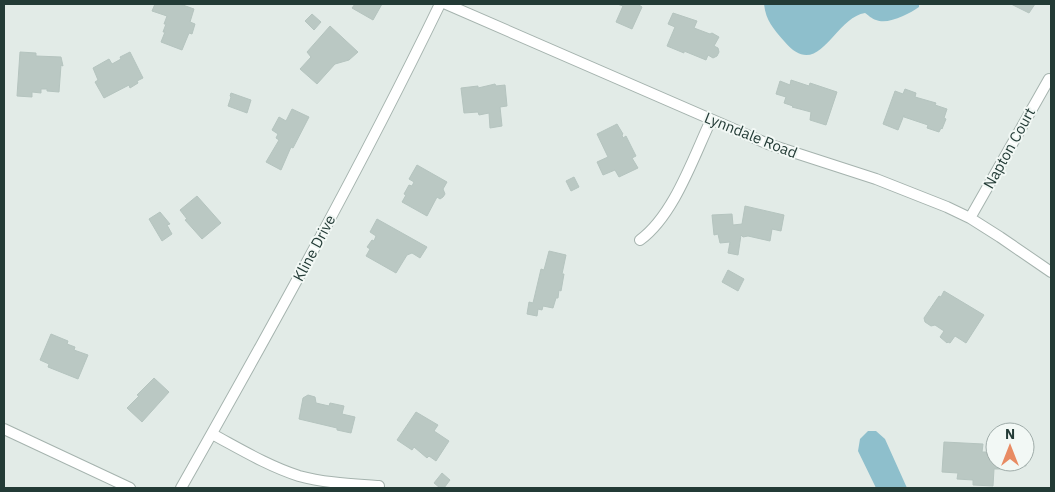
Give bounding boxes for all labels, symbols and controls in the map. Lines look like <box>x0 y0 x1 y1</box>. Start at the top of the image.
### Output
street label: Napton Court <box>979 104 1039 192</box>
street label: Lynndale Road <box>702 108 800 162</box>
street label: Kline Drive <box>289 212 339 284</box>
north arrow <box>985 422 1035 472</box>
text: N <box>1005 425 1015 443</box>

